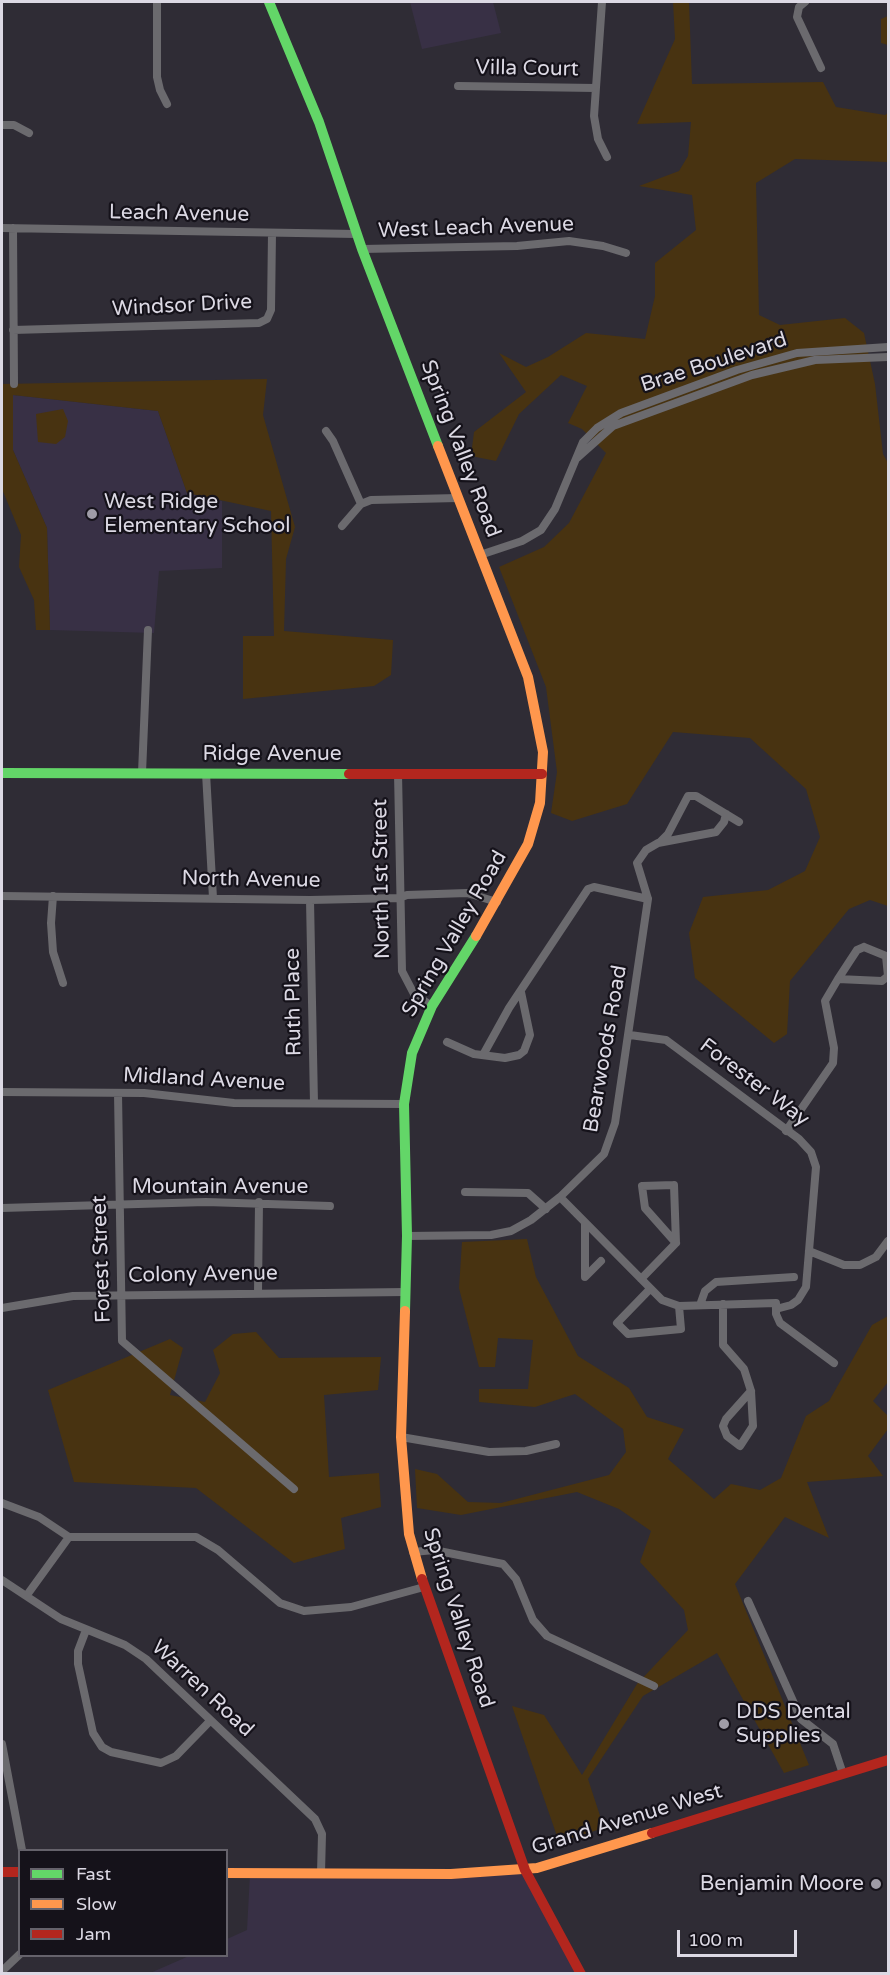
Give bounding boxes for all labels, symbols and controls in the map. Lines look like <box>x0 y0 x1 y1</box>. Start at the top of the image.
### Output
street label: Villa Court <box>475 56 579 82</box>
street label: Leach Avenue <box>109 200 249 228</box>
street label: West Leach Avenue <box>378 212 574 244</box>
street label: Windsor Drive <box>111 290 253 322</box>
street label: Brae Boulevard <box>638 327 790 399</box>
street label: Spring Valley Road <box>415 357 505 541</box>
place label: West Ridge Elementary School <box>104 489 291 539</box>
marker: West Ridge Elementary School <box>85 507 99 521</box>
street label: Ridge Avenue <box>202 741 342 767</box>
street label: North 1st Street <box>368 799 396 959</box>
street label: Spring Valley Road <box>397 846 513 1022</box>
street label: North Avenue <box>181 866 321 894</box>
street label: Ruth Place <box>280 948 308 1056</box>
street label: Bearwoods Road <box>579 963 633 1135</box>
street label: Forester Way <box>694 1034 814 1132</box>
street label: Midland Avenue <box>122 1063 286 1097</box>
street label: Mountain Avenue <box>132 1174 308 1200</box>
street label: Forest Street <box>87 1195 117 1323</box>
street label: Colony Avenue <box>128 1261 278 1289</box>
street label: Spring Valley Road <box>417 1525 499 1711</box>
street label: Warren Road <box>146 1635 258 1743</box>
place label: DDS Dental Supplies <box>736 1699 851 1749</box>
marker: DDS Dental Supplies <box>717 1717 731 1731</box>
street label: Grand Avenue West <box>529 1779 725 1861</box>
legend <box>18 1849 228 1957</box>
text: Fast <box>76 1863 111 1885</box>
place label: Benjamin Moore <box>700 1871 864 1897</box>
marker: Benjamin Moore <box>869 1877 883 1891</box>
text: Slow <box>76 1893 117 1915</box>
scale bar <box>680 1918 800 1956</box>
text: Jam <box>76 1923 111 1945</box>
text: 100 m <box>688 1929 743 1951</box>

